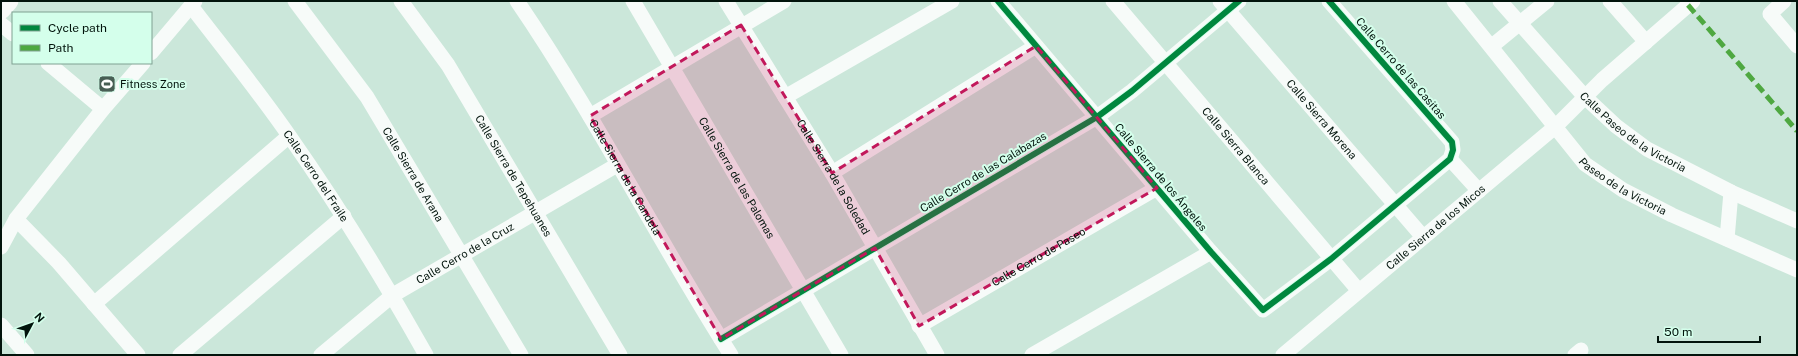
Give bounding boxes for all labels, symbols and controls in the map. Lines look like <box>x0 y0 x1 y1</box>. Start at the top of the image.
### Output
legend <box>12 12 152 64</box>
street label: Calle Cerro de las Casitas <box>1354 15 1449 121</box>
text: Cycle path <box>48 21 107 35</box>
text: Path <box>48 41 74 55</box>
sports icon: Fitness Zone <box>97 74 117 94</box>
street label: Calle Sierra Morena <box>1284 77 1359 161</box>
place label: Fitness Zone <box>120 78 185 90</box>
street label: Calle Paseo de la Victoria <box>1577 90 1688 174</box>
street label: Calle Sierra Blanca <box>1200 105 1272 187</box>
street label: Calle Sierra de Tepehuanes <box>473 113 554 239</box>
street label: Calle Sierra de las Palomas <box>697 115 777 241</box>
street label: Calle Sierra de la Candela <box>587 117 664 237</box>
street label: Calle Sierra de la Soledad <box>794 117 872 236</box>
street label: Calle Sierra de los Ángeles <box>1112 120 1211 234</box>
street label: Calle Sierra de Arana <box>380 125 446 224</box>
street label: Calle Cerro del Fraile <box>281 128 351 224</box>
street label: Calle Cerro de las Calabazas <box>918 129 1049 214</box>
street label: Paseo de la Victoria <box>1576 155 1668 217</box>
street label: Calle Sierra de los Micos <box>1384 182 1488 272</box>
street label: Calle Cerro de la Cruz <box>414 220 516 286</box>
street label: Calle Cerro de Paseo <box>989 225 1087 289</box>
north arrow <box>12 304 52 344</box>
text: N <box>32 310 47 325</box>
scale bar <box>1658 318 1760 344</box>
text: 50 m <box>1664 325 1692 339</box>

